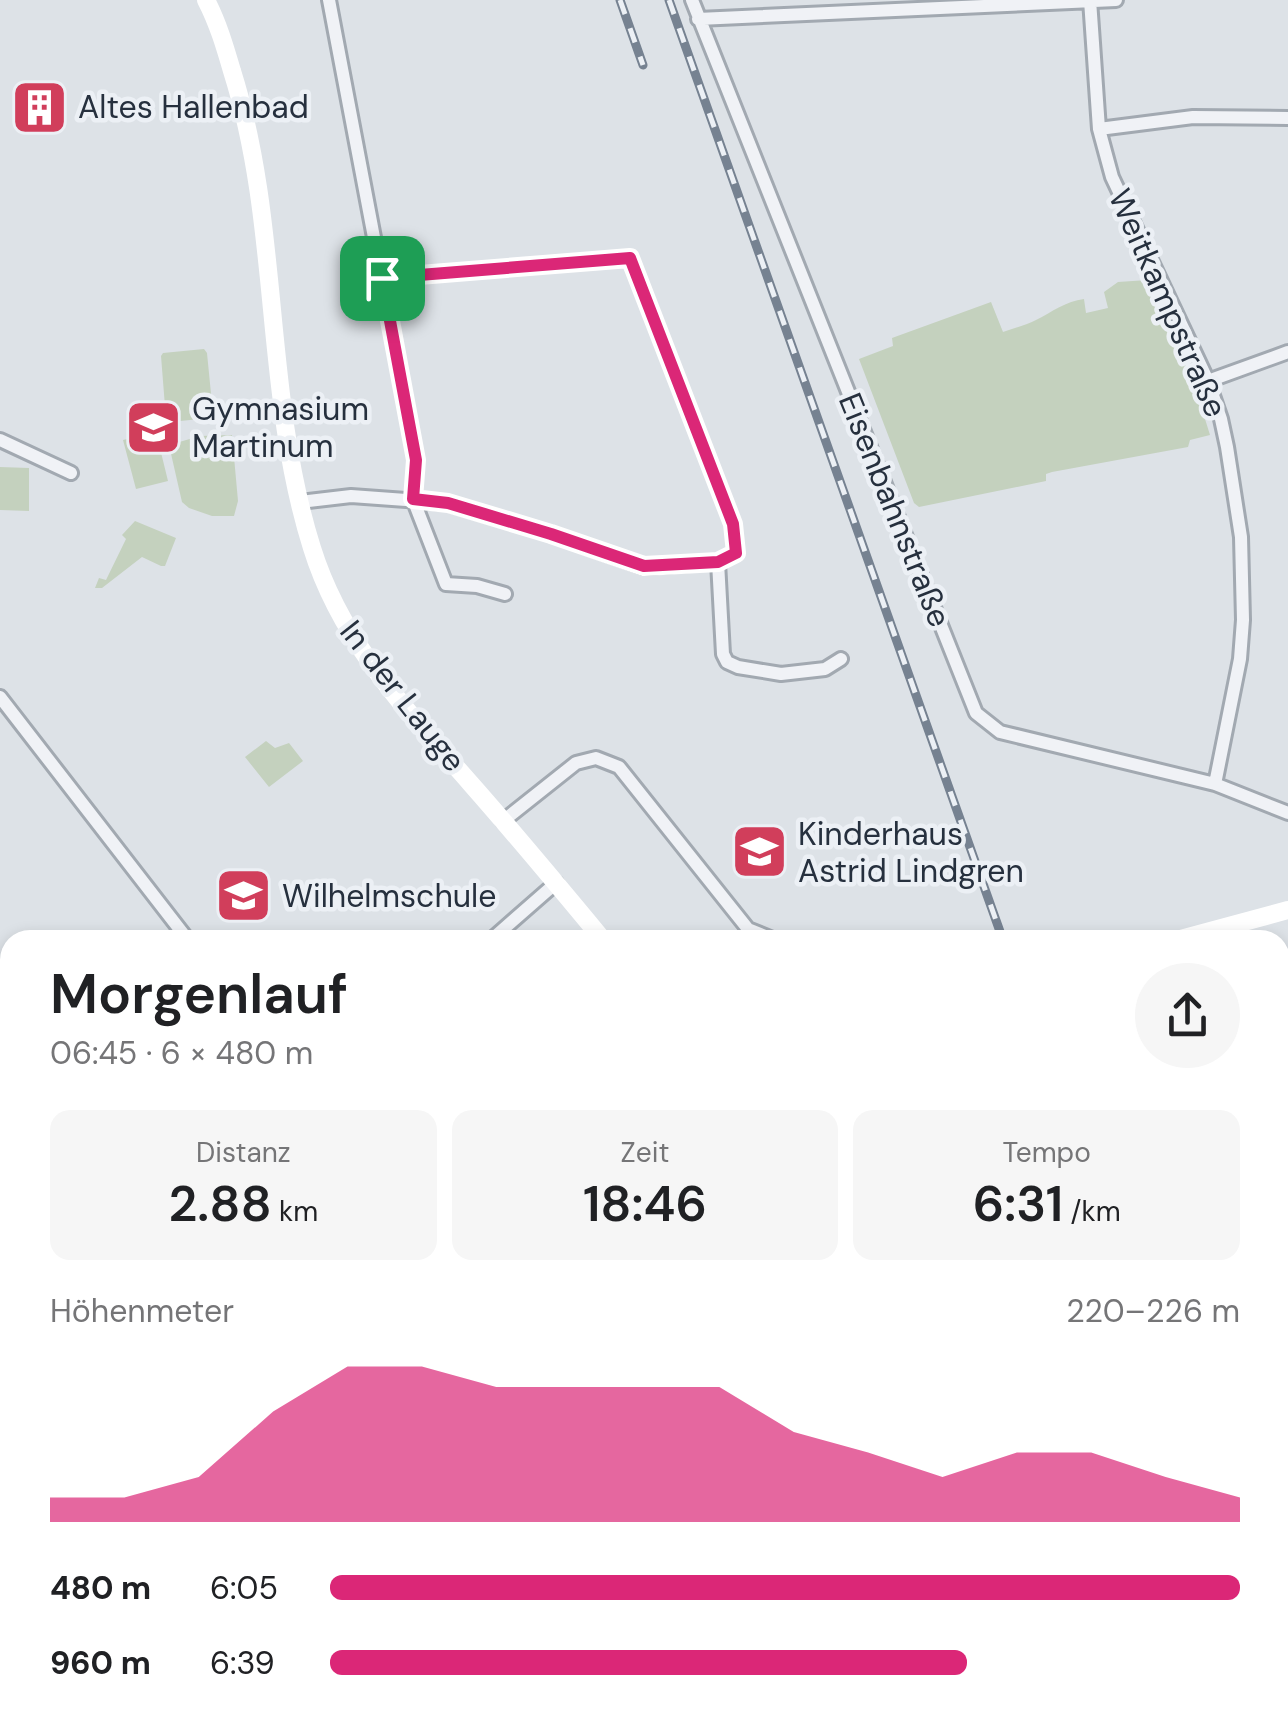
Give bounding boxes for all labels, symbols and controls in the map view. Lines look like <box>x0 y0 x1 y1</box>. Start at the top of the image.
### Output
building icon: Altes Hallenbad <box>9 77 69 137</box>
place label: Altes Hallenbad <box>78 86 309 128</box>
street label: Weitkampstraße <box>1099 182 1237 424</box>
pin <box>340 236 425 321</box>
icon: arrive <box>355 251 410 306</box>
street label: Eisenbahnstraße <box>829 387 961 633</box>
place label: Gymnasium Martinum <box>192 388 369 467</box>
school or university icon: Gymnasium Martinum <box>123 397 183 457</box>
street label: In der Lauge <box>331 612 475 780</box>
place label: Kinderhaus Astrid Lindgren <box>798 813 1024 892</box>
school or university icon: Kinderhaus Astrid Lindgren <box>729 822 789 882</box>
school or university icon: Wilhelmschule <box>213 866 273 926</box>
place label: Wilhelmschule <box>282 875 496 917</box>
text: Morgenlauf <box>50 958 348 1030</box>
button: share <box>1135 963 1240 1068</box>
text: 06:45 · 6 × 480 m <box>50 1032 313 1074</box>
text: Distanz <box>196 1134 291 1171</box>
text: Zeit <box>621 1134 669 1171</box>
text: Tempo <box>1003 1134 1091 1171</box>
text: 2.88 <box>168 1171 272 1237</box>
text: 18:46 <box>583 1171 707 1237</box>
text: 6:31 <box>973 1171 1063 1237</box>
text: km <box>272 1193 318 1230</box>
text: /km <box>1063 1193 1121 1230</box>
text: Höhenmeter <box>50 1290 234 1332</box>
text: 220–226 m <box>1066 1290 1240 1332</box>
text: 480 m <box>50 1567 151 1609</box>
text: 6:05 <box>210 1567 278 1609</box>
text: 960 m <box>50 1642 151 1684</box>
text: 6:39 <box>210 1642 275 1684</box>

